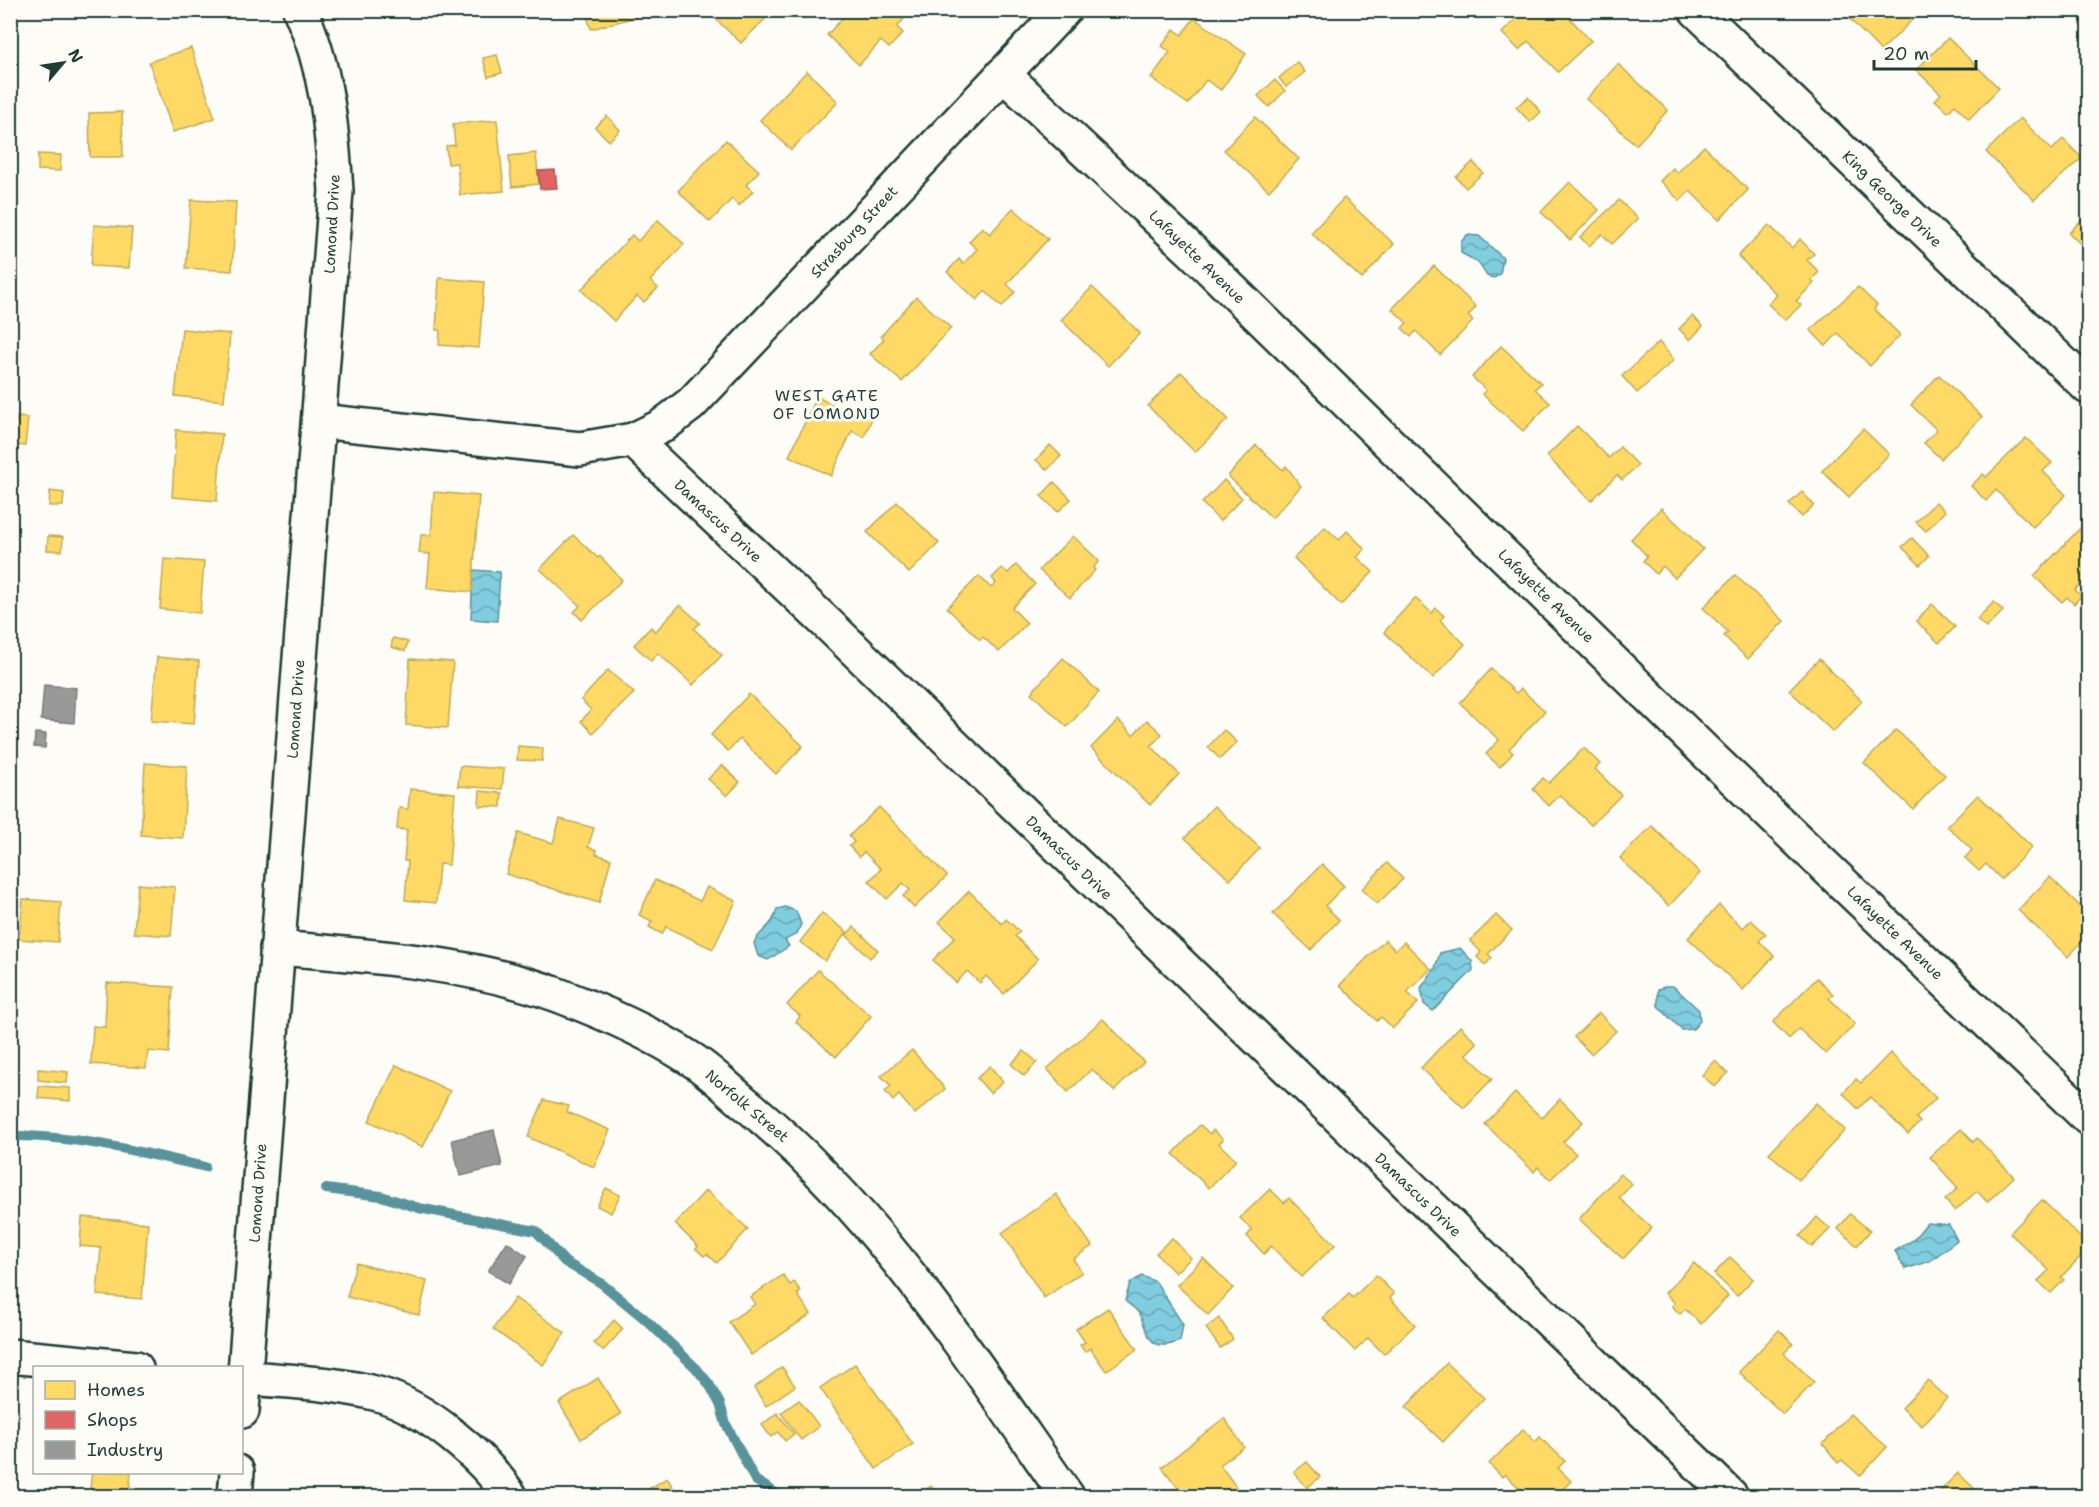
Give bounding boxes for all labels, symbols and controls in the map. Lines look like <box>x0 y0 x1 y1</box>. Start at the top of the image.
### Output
north arrow <box>33 33 93 93</box>
scale bar <box>1874 33 1976 71</box>
text: 20 m <box>1883 42 1929 66</box>
text: N <box>63 45 88 67</box>
street label: King George Drive <box>1838 146 1946 252</box>
street label: Lomond Drive <box>319 174 345 274</box>
street label: Strasburg Street <box>806 181 902 283</box>
street label: Lafayette Avenue <box>1144 206 1250 308</box>
district label: WEST GATE OF LOMOND <box>773 385 881 424</box>
street label: Damascus Drive <box>670 475 766 567</box>
street label: Lafayette Avenue <box>1493 545 1599 647</box>
street label: Lomond Drive <box>283 659 309 759</box>
street label: Damascus Drive <box>1021 811 1117 905</box>
street label: Lafayette Avenue <box>1842 882 1948 984</box>
street label: Norfolk Street <box>701 1065 793 1147</box>
street label: Lomond Drive <box>245 1143 271 1243</box>
street label: Damascus Drive <box>1370 1148 1466 1242</box>
legend <box>33 1366 243 1474</box>
text: Homes <box>87 1378 145 1402</box>
text: Shops <box>87 1408 138 1432</box>
text: Industry <box>87 1438 163 1462</box>

